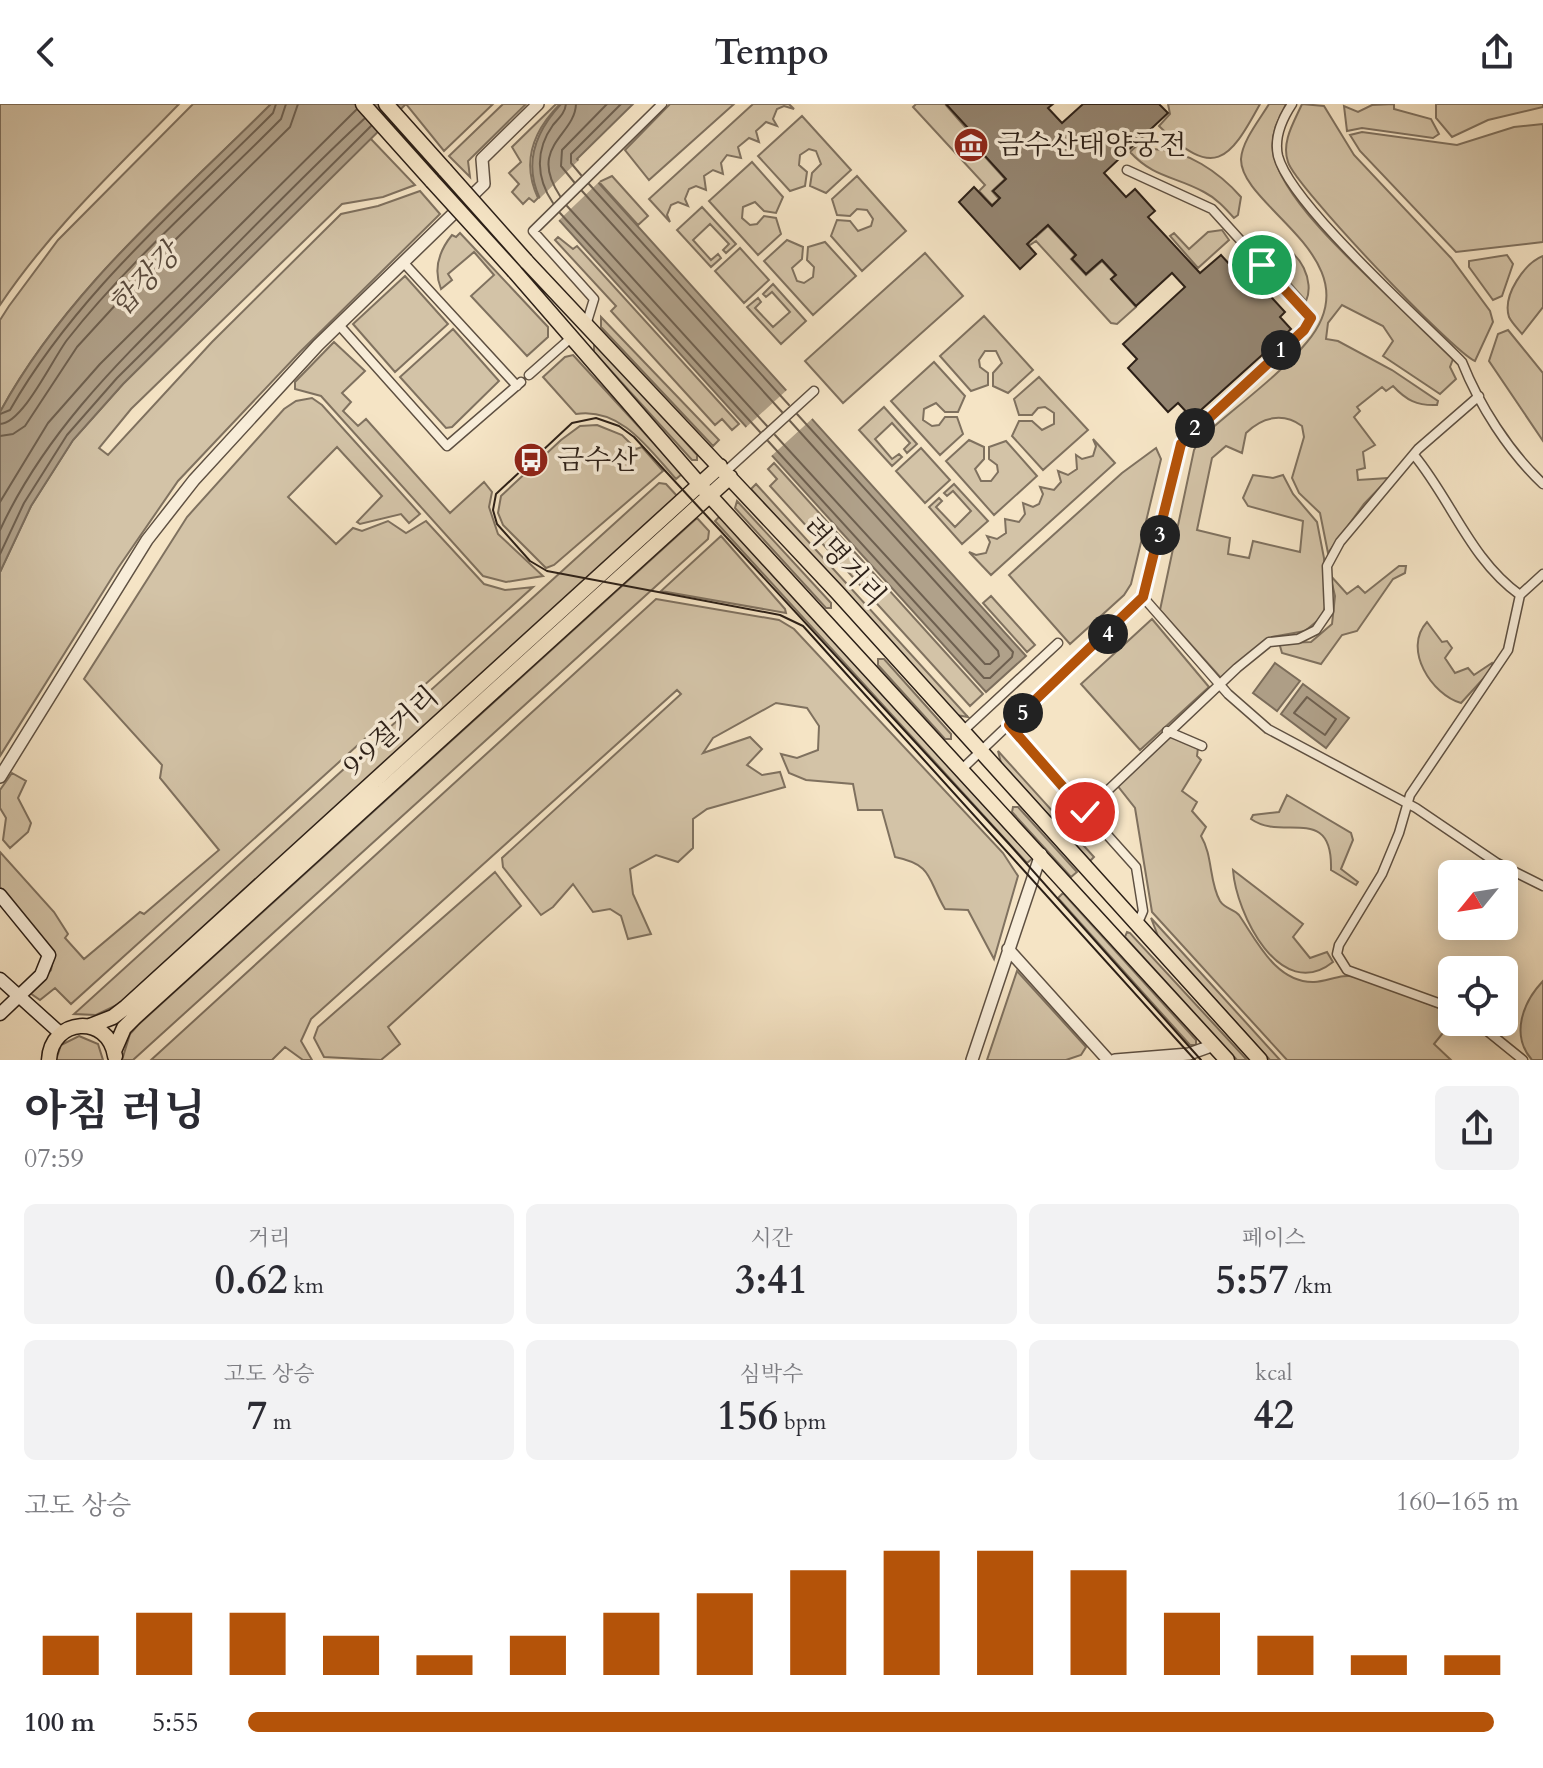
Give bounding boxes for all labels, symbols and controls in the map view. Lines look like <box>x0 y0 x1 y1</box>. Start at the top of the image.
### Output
text: Tempo <box>714 28 829 77</box>
icon: back <box>24 30 68 74</box>
icon: share <box>1475 30 1519 74</box>
museum icon: 금수산태양궁전 <box>952 126 990 164</box>
place label: 금수산태양궁전 <box>997 126 1186 164</box>
water label: 합장강 <box>100 231 192 326</box>
pin <box>1228 231 1296 299</box>
icon: arrive <box>1240 243 1284 287</box>
pin: 1 <box>1261 330 1301 370</box>
text: 1 <box>1275 335 1287 365</box>
pin: 2 <box>1175 408 1215 448</box>
text: 2 <box>1189 413 1201 443</box>
bus stop icon: 금수산 <box>512 441 550 479</box>
place label: 금수산 <box>557 441 638 479</box>
street label: 려명거리 <box>794 509 894 615</box>
pin: 3 <box>1140 515 1180 555</box>
text: 3 <box>1154 520 1166 550</box>
pin: 4 <box>1088 614 1128 654</box>
text: 4 <box>1102 619 1114 649</box>
street label: 9·9절거리 <box>335 678 447 784</box>
pin: 5 <box>1003 693 1043 733</box>
text: 5 <box>1017 698 1029 728</box>
pin <box>1051 778 1119 846</box>
icon: check <box>1063 790 1107 834</box>
north arrow <box>1438 860 1518 940</box>
map controls <box>1438 860 1518 1036</box>
button: locate <box>1438 956 1518 1036</box>
text: 아침 러닝 <box>24 1081 206 1141</box>
button: share <box>1435 1086 1519 1170</box>
text: 07:59 <box>24 1141 84 1176</box>
text: 거리 <box>248 1223 290 1253</box>
text: 시간 <box>750 1223 793 1253</box>
text: 페이스 <box>1242 1223 1306 1253</box>
text: 0.62 <box>214 1253 288 1308</box>
text: 3:41 <box>735 1253 808 1308</box>
text: 5:57 <box>1216 1253 1289 1308</box>
text: km <box>288 1271 324 1301</box>
text: /km <box>1289 1271 1332 1301</box>
text: kcal <box>1255 1358 1292 1388</box>
text: 고도 상승 <box>224 1359 315 1389</box>
text: 심박수 <box>740 1359 803 1389</box>
text: 42 <box>1253 1388 1294 1443</box>
text: 7 <box>247 1389 267 1444</box>
text: 156 <box>717 1389 778 1444</box>
text: m <box>267 1407 292 1437</box>
text: bpm <box>778 1407 826 1437</box>
text: 160–165 m <box>1396 1484 1519 1519</box>
text: 고도 상승 <box>24 1488 131 1523</box>
text: 100 m <box>24 1705 95 1740</box>
text: 5:55 <box>152 1705 199 1740</box>

